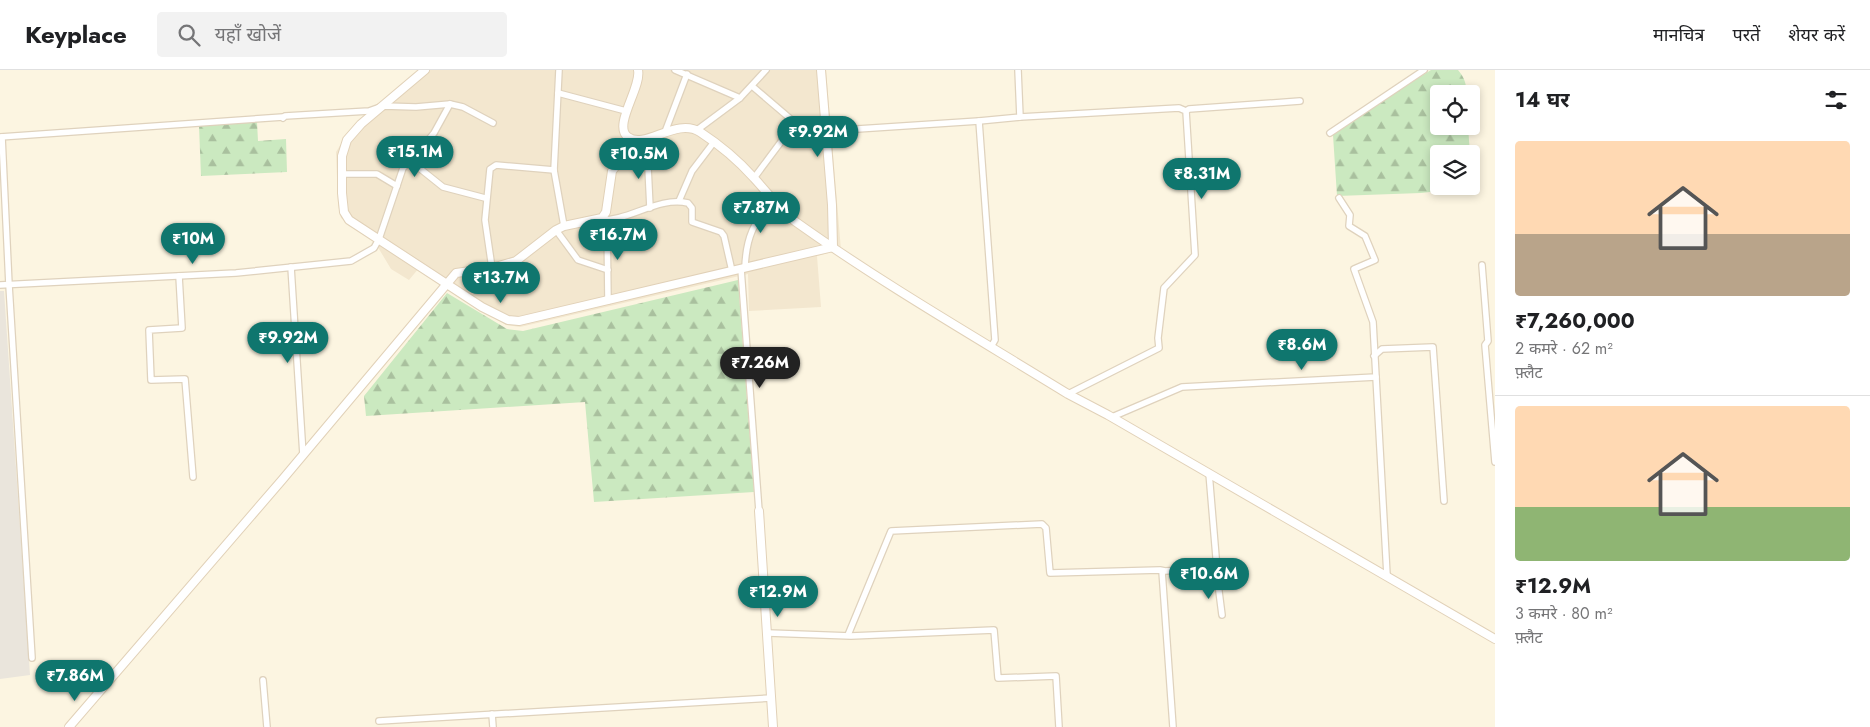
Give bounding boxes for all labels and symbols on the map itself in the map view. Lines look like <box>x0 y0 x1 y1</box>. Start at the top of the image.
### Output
pin: ₹9.92M <box>777 116 859 158</box>
pin: ₹15.1M <box>374 136 456 178</box>
pin: ₹10.5M <box>598 138 680 180</box>
pin: ₹8.31M <box>1161 158 1243 200</box>
pin: ₹7.87M <box>720 191 802 234</box>
pin: ₹16.7M <box>577 218 659 261</box>
pin: ₹10M <box>163 222 223 265</box>
pin: ₹13.7M <box>460 262 542 304</box>
pin: ₹9.92M <box>247 322 329 364</box>
pin: ₹8.6M <box>1267 328 1337 371</box>
pin: ₹7.26M <box>719 346 801 389</box>
pin: ₹10.6M <box>1168 558 1250 600</box>
pin: ₹12.9M <box>737 576 819 618</box>
pin: ₹7.86M <box>34 660 116 702</box>

